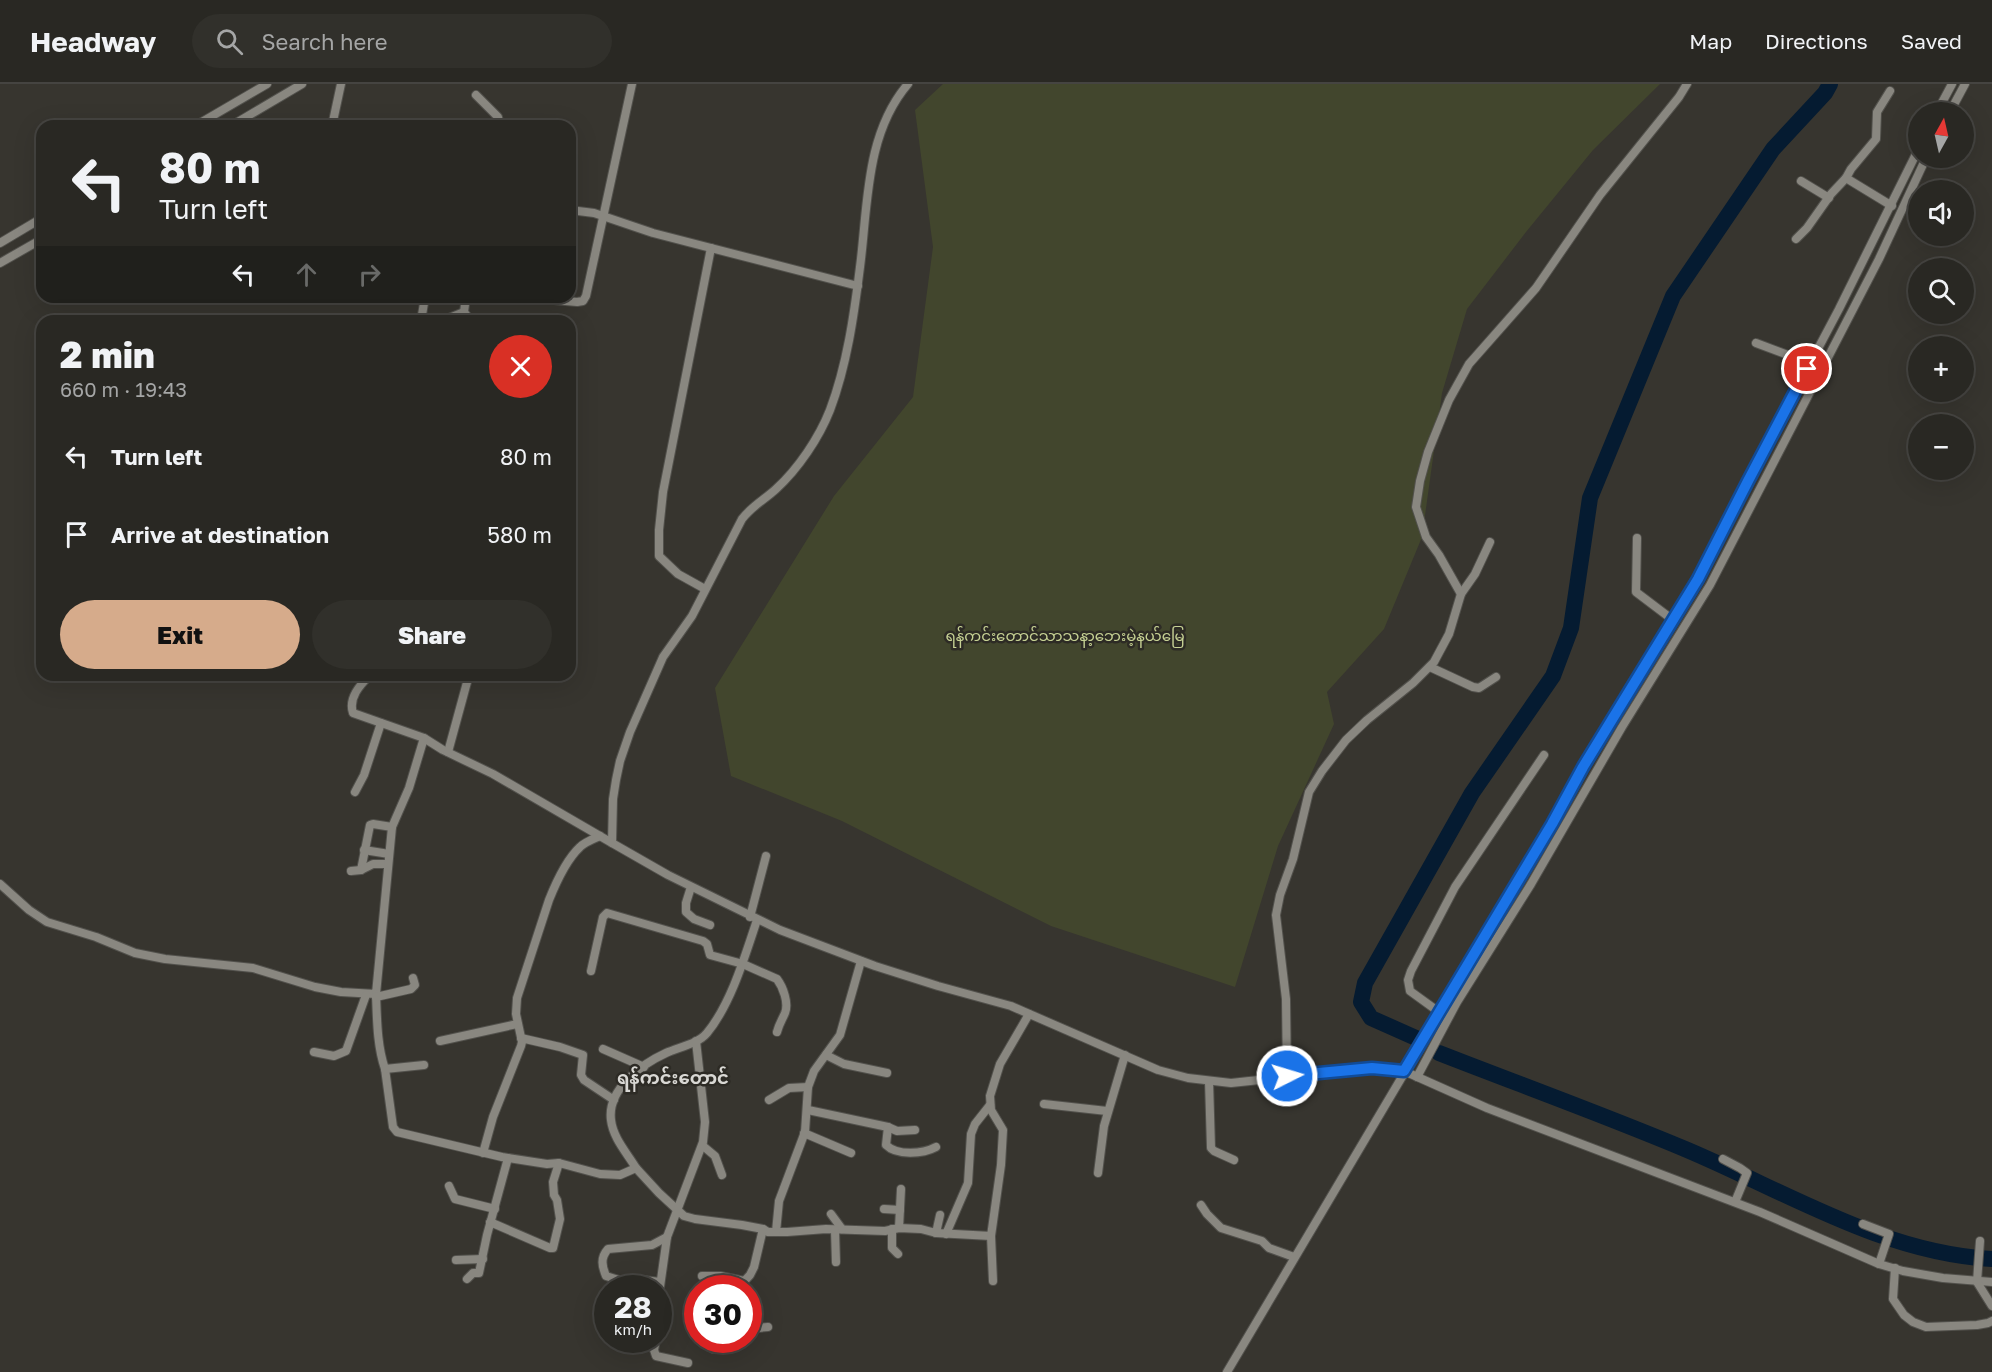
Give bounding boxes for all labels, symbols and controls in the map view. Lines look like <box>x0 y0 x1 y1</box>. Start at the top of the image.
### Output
search box <box>192 14 612 68</box>
text: Headway <box>30 25 156 58</box>
icon: search <box>213 25 246 58</box>
text: Search here <box>261 28 387 55</box>
text: Map <box>1689 28 1732 54</box>
text: Directions <box>1765 28 1868 54</box>
text: Saved <box>1901 28 1962 54</box>
north arrow <box>1908 102 1974 168</box>
map controls <box>1908 102 1974 480</box>
text: 80 m <box>159 142 260 192</box>
icon: left <box>60 144 138 222</box>
button: sound <box>1908 180 1974 246</box>
text: Turn left <box>159 193 268 225</box>
icon: left <box>227 258 260 291</box>
icon: ahead <box>290 258 323 291</box>
icon: right <box>353 258 386 291</box>
button: search <box>1908 258 1974 324</box>
text: 2 min <box>60 333 155 376</box>
button: close <box>489 335 552 398</box>
button: + <box>1908 336 1974 402</box>
pin <box>1781 343 1832 394</box>
icon: arrive <box>1790 352 1823 385</box>
text: 660 m · 19:43 <box>60 377 187 401</box>
button: − <box>1908 414 1974 480</box>
icon: left <box>60 440 93 473</box>
text: Turn left <box>111 443 202 470</box>
text: 80 m <box>500 443 552 470</box>
icon: arrive <box>60 518 93 551</box>
text: Arrive at destination <box>111 521 329 548</box>
text: 580 m <box>487 521 552 548</box>
button: Exit <box>60 600 300 669</box>
button: Share <box>312 600 552 669</box>
park label: ရန်ကင်းတောင်သာသနာ့ဘေးမဲ့နယ်မြေ <box>945 626 1185 648</box>
position arrow <box>1255 1044 1319 1108</box>
district label: ရန်ကင်းတောင် <box>617 1066 729 1092</box>
speed limit sign: 30 <box>684 1275 762 1353</box>
text: 28 <box>614 1289 652 1325</box>
text: km/h <box>614 1320 652 1338</box>

